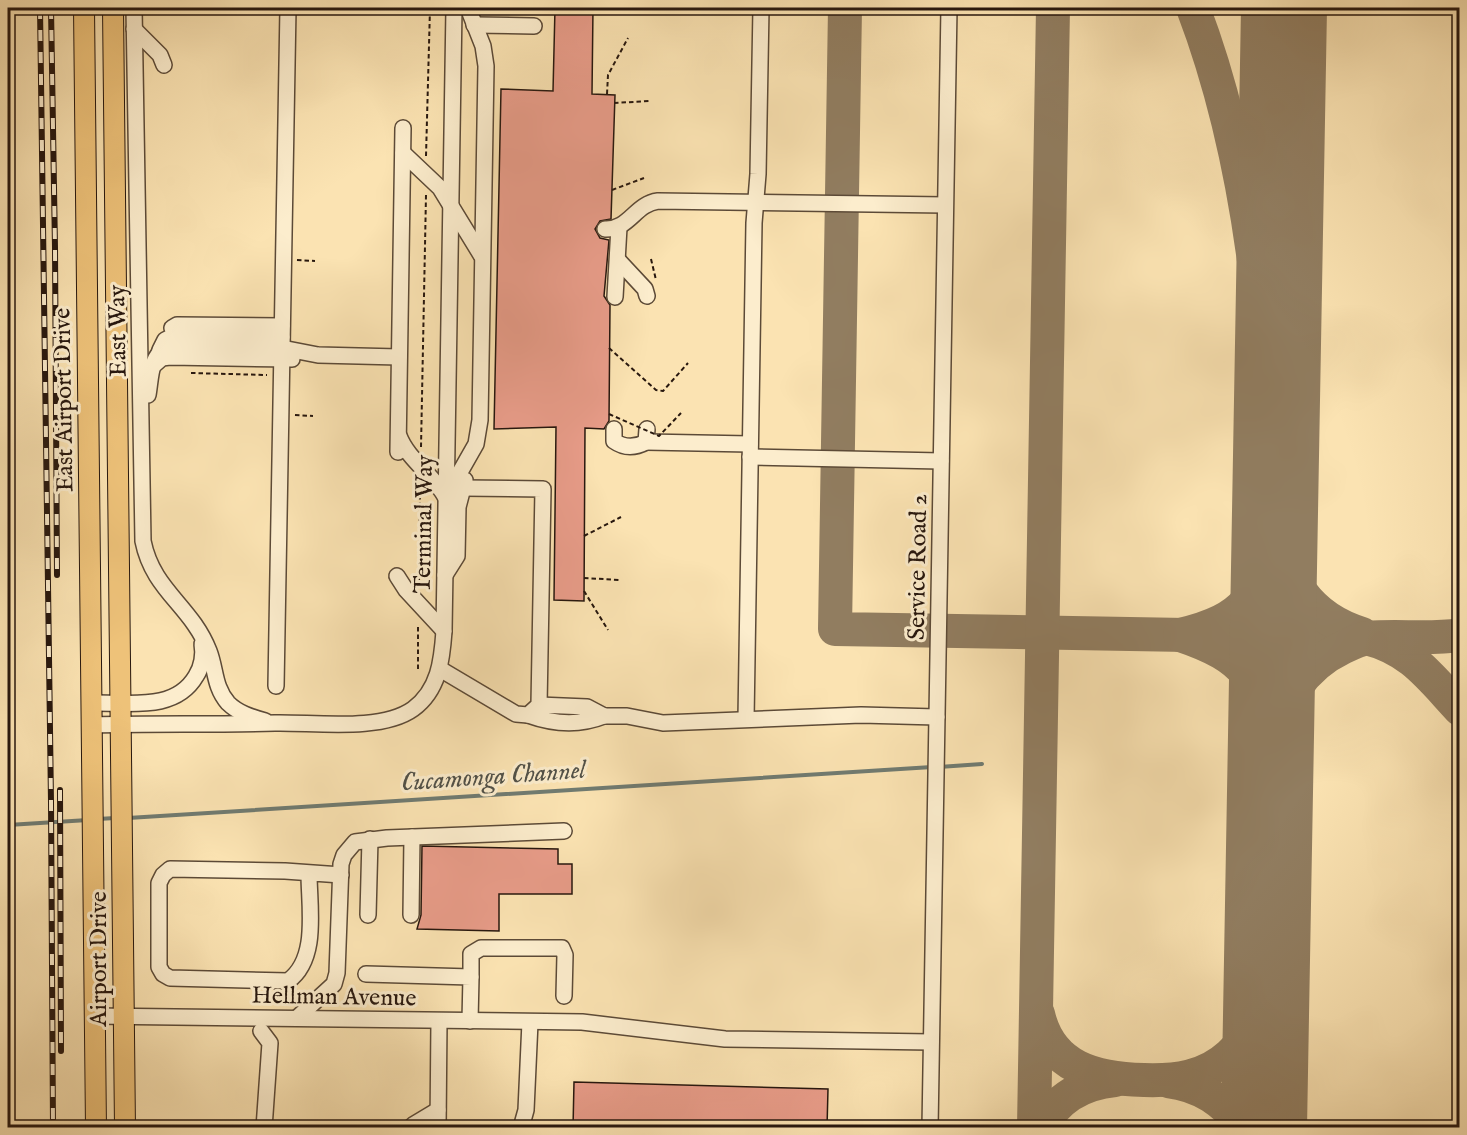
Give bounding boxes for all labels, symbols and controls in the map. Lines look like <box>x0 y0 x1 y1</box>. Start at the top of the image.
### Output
street label: East Way <box>102 284 135 377</box>
street label: East Airport Drive <box>47 307 82 492</box>
street label: Terminal Way <box>408 454 441 594</box>
street label: Service Road 2 <box>902 494 935 641</box>
water label: Cucamonga Channel <box>400 753 588 800</box>
street label: Airport Drive <box>84 891 115 1028</box>
street label: Hellman Avenue <box>251 981 417 1014</box>

